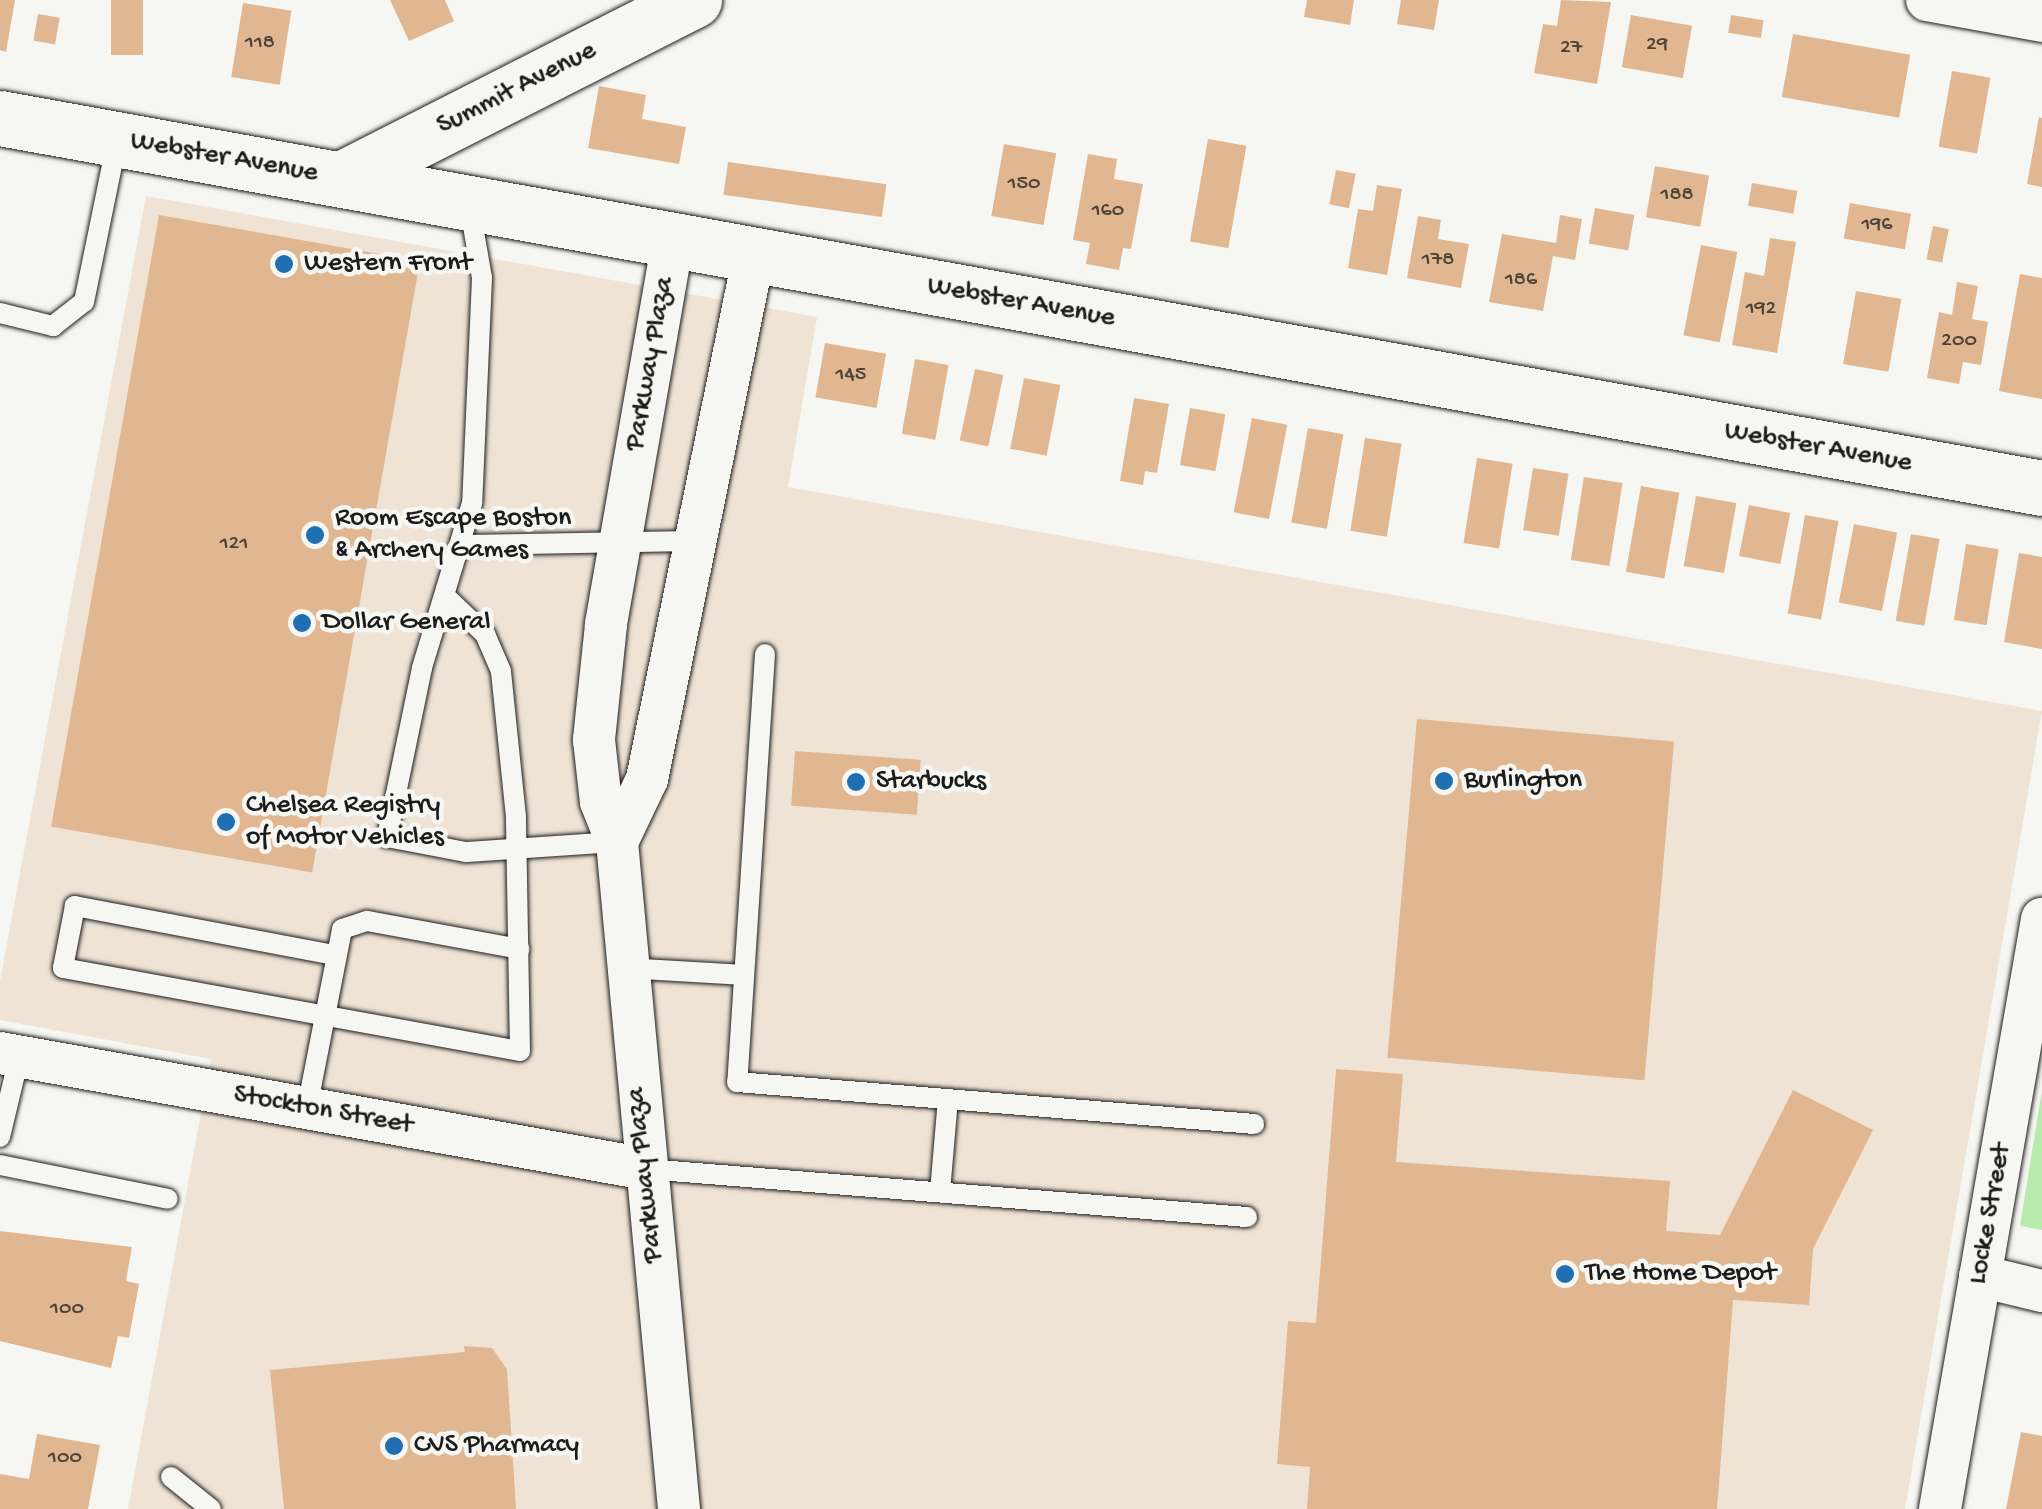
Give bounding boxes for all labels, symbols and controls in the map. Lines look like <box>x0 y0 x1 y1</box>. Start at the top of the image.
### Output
house number: 118 <box>245 31 275 57</box>
house number: 29 <box>1646 33 1668 59</box>
street label: Summit Avenue <box>432 34 602 144</box>
house number: 27 <box>1560 36 1582 62</box>
street label: Webster Avenue <box>128 125 320 191</box>
house number: 150 <box>1008 172 1040 198</box>
house number: 188 <box>1661 183 1693 209</box>
house number: 160 <box>1092 199 1124 225</box>
house number: 196 <box>1861 213 1893 239</box>
place label: Western Front <box>304 247 472 281</box>
house number: 178 <box>1422 248 1454 274</box>
marker: Western Front <box>273 253 295 275</box>
house number: 186 <box>1505 268 1537 294</box>
street label: Webster Avenue <box>925 270 1117 336</box>
street label: Parkway Plaza <box>619 274 683 454</box>
house number: 192 <box>1746 297 1776 323</box>
house number: 200 <box>1941 329 1977 355</box>
house number: 145 <box>836 363 866 389</box>
street label: Webster Avenue <box>1722 415 1914 481</box>
place label: Room Escape Boston & Archery Games <box>335 502 571 568</box>
marker: Room Escape Boston & Archery Games <box>304 524 326 546</box>
house number: 121 <box>220 532 248 558</box>
place label: Dollar General <box>322 606 491 640</box>
marker: Dollar General <box>291 612 313 634</box>
place label: Burlington <box>1464 764 1582 798</box>
place label: Starbucks <box>876 765 986 799</box>
marker: Burlington <box>1433 770 1455 792</box>
marker: Starbucks <box>845 771 867 793</box>
place label: Chelsea Registry of Motor Vehicles <box>246 789 444 855</box>
marker: Chelsea Registry of Motor Vehicles <box>215 811 237 833</box>
street label: Stockton Street <box>231 1079 415 1143</box>
street label: Parkway Plaza <box>620 1086 672 1264</box>
street label: Locke Street <box>1962 1141 2020 1287</box>
place label: The Home Depot <box>1585 1257 1776 1291</box>
marker: The Home Depot <box>1554 1263 1576 1285</box>
house number: 100 <box>50 1297 84 1323</box>
place label: CVS Pharmacy <box>414 1429 579 1463</box>
marker: CVS Pharmacy <box>383 1435 405 1457</box>
house number: 100 <box>48 1446 82 1472</box>

